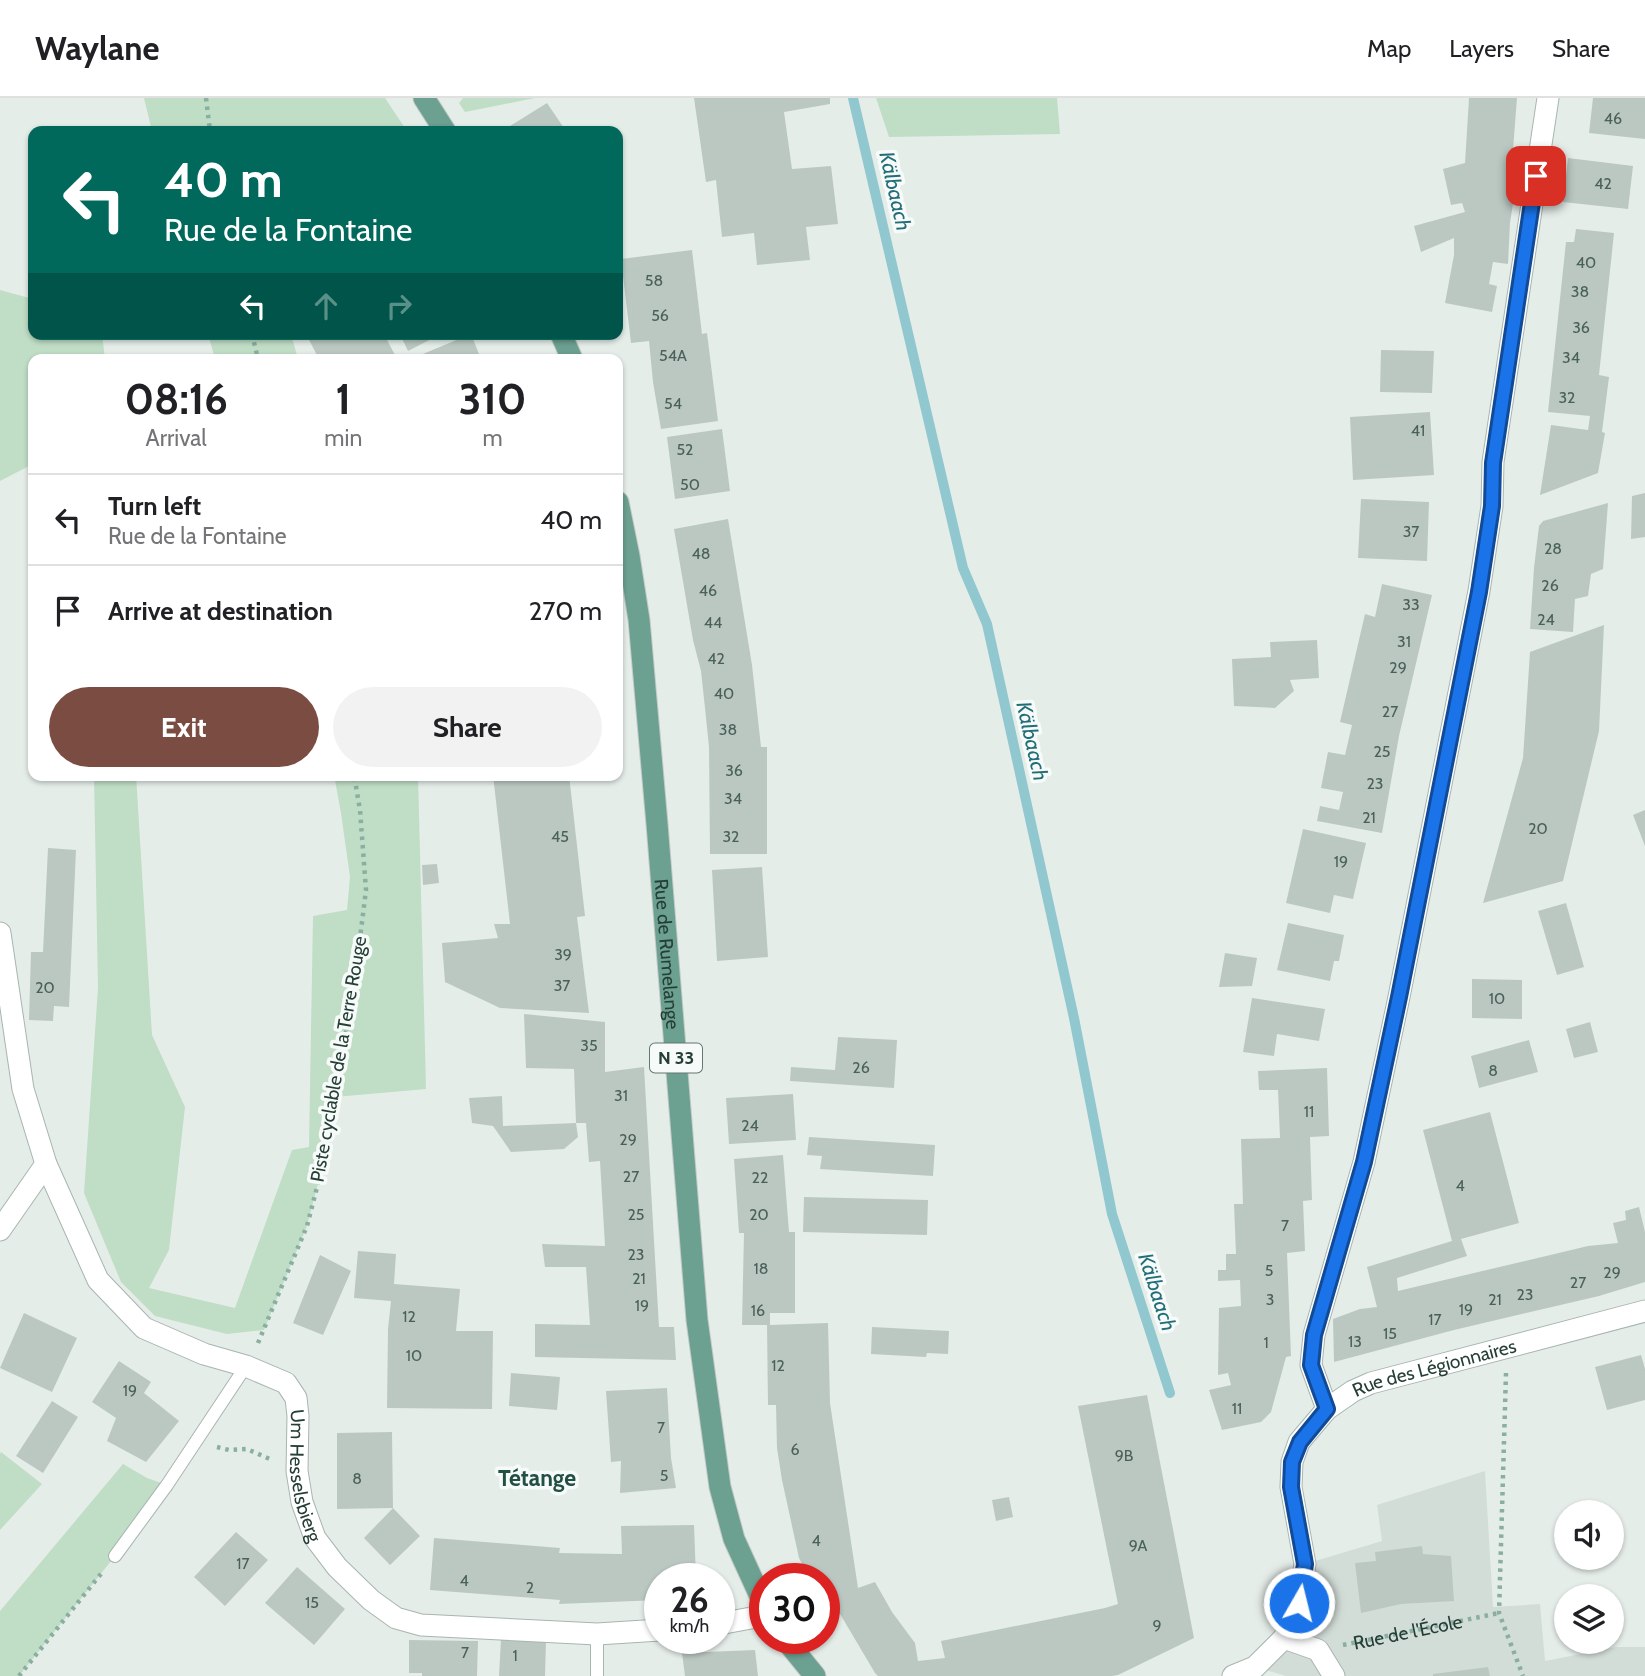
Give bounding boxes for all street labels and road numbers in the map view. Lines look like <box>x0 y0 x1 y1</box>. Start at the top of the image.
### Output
street label: Rue de Rumelange <box>649 878 685 1030</box>
street label: Piste cyclable de la Terre Rouge <box>306 934 372 1184</box>
road number: N 33 <box>650 1043 702 1072</box>
street label: Rue des Légionnaires <box>1349 1334 1519 1402</box>
street label: Um Hesselsbierg <box>285 1408 327 1546</box>
street label: Rue de l'École <box>1351 1610 1465 1655</box>

